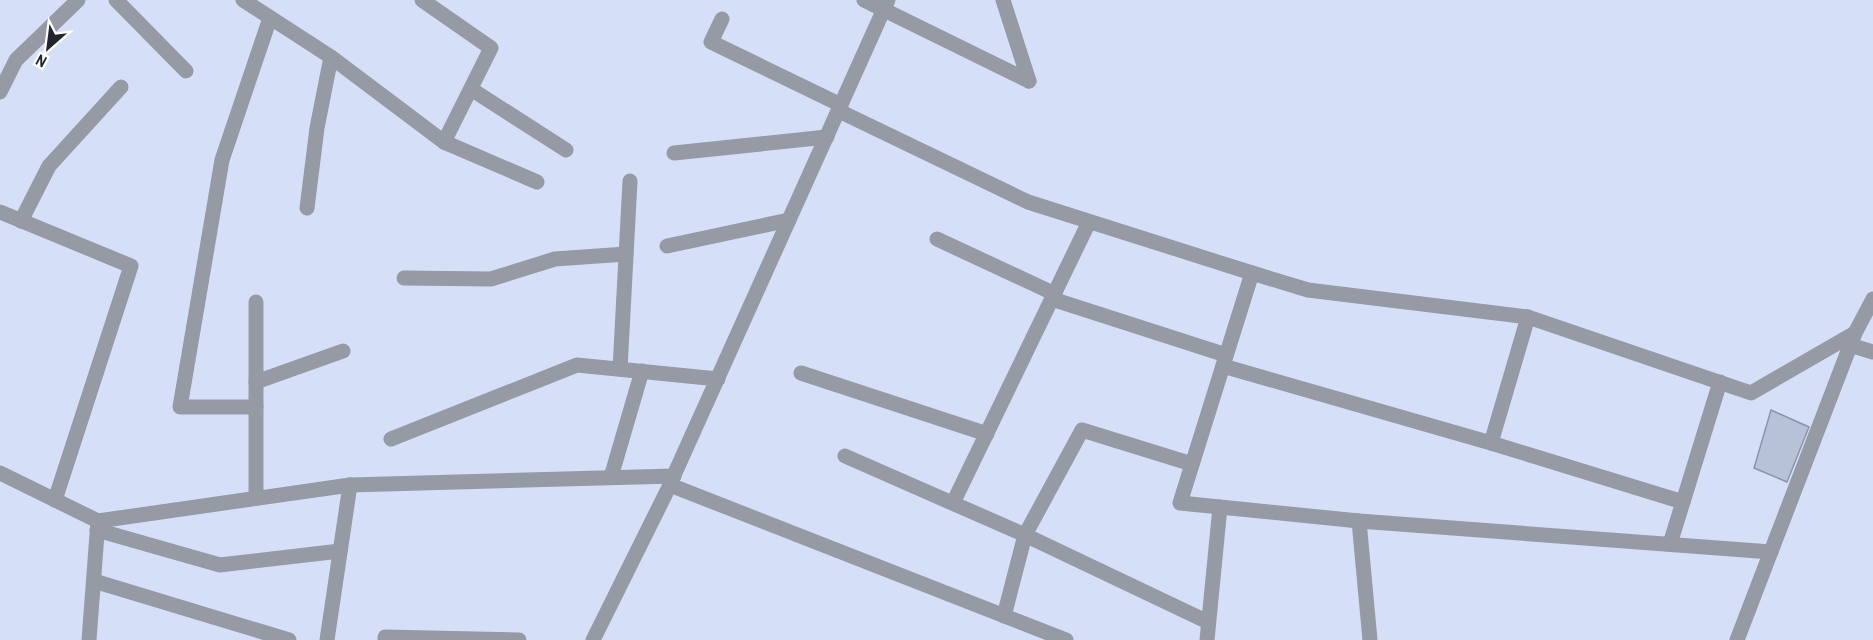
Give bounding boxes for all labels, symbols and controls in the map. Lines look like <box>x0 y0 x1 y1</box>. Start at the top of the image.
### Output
north arrow <box>18 18 78 78</box>
text: N <box>32 49 50 73</box>

